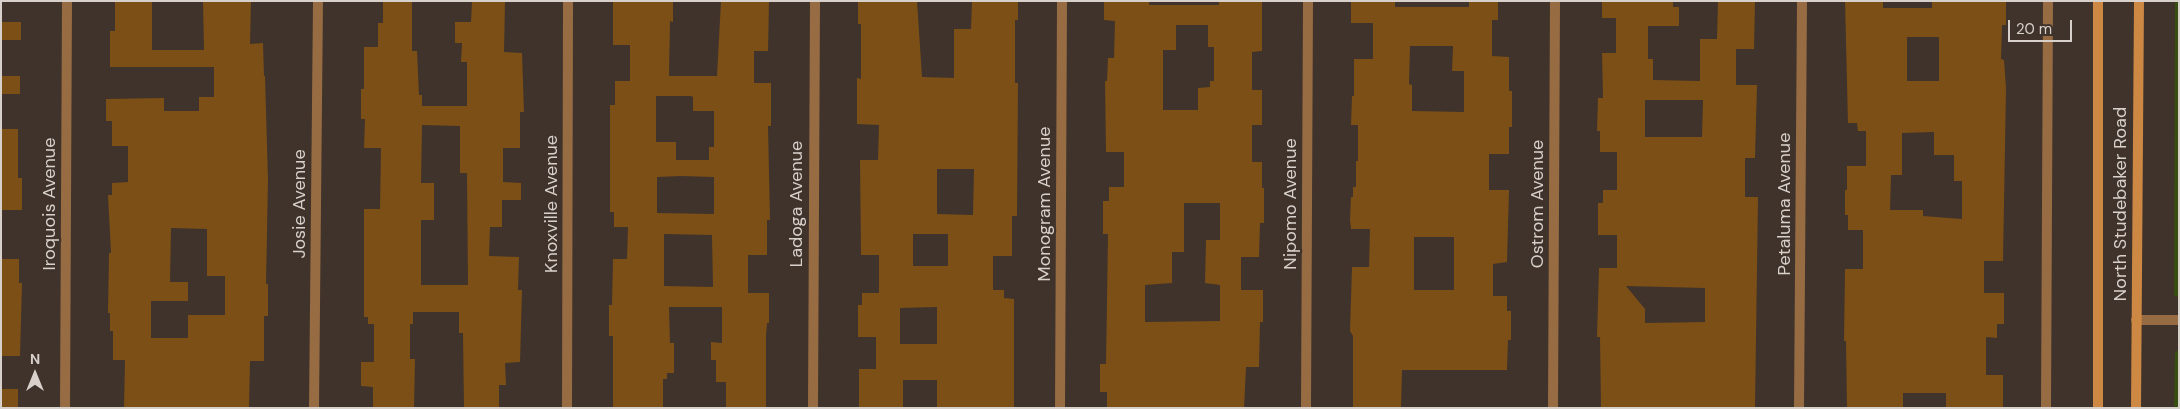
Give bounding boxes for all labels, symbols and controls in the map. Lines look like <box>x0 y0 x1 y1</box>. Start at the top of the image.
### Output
scale bar <box>2010 10 2074 42</box>
text: 20 m <box>2016 19 2052 39</box>
street label: North Studebaker Road <box>2110 107 2132 301</box>
street label: Monogram Avenue <box>1034 127 1056 281</box>
street label: Petaluma Avenue <box>1774 133 1796 275</box>
street label: Knoxville Avenue <box>541 135 563 273</box>
street label: Iroquois Avenue <box>39 138 61 270</box>
street label: Nipomo Avenue <box>1280 138 1302 270</box>
street label: Ostrom Avenue <box>1527 140 1549 268</box>
street label: Ladoga Avenue <box>786 141 808 267</box>
street label: Josie Avenue <box>289 149 311 259</box>
north arrow <box>10 349 60 399</box>
text: N <box>30 350 40 368</box>

